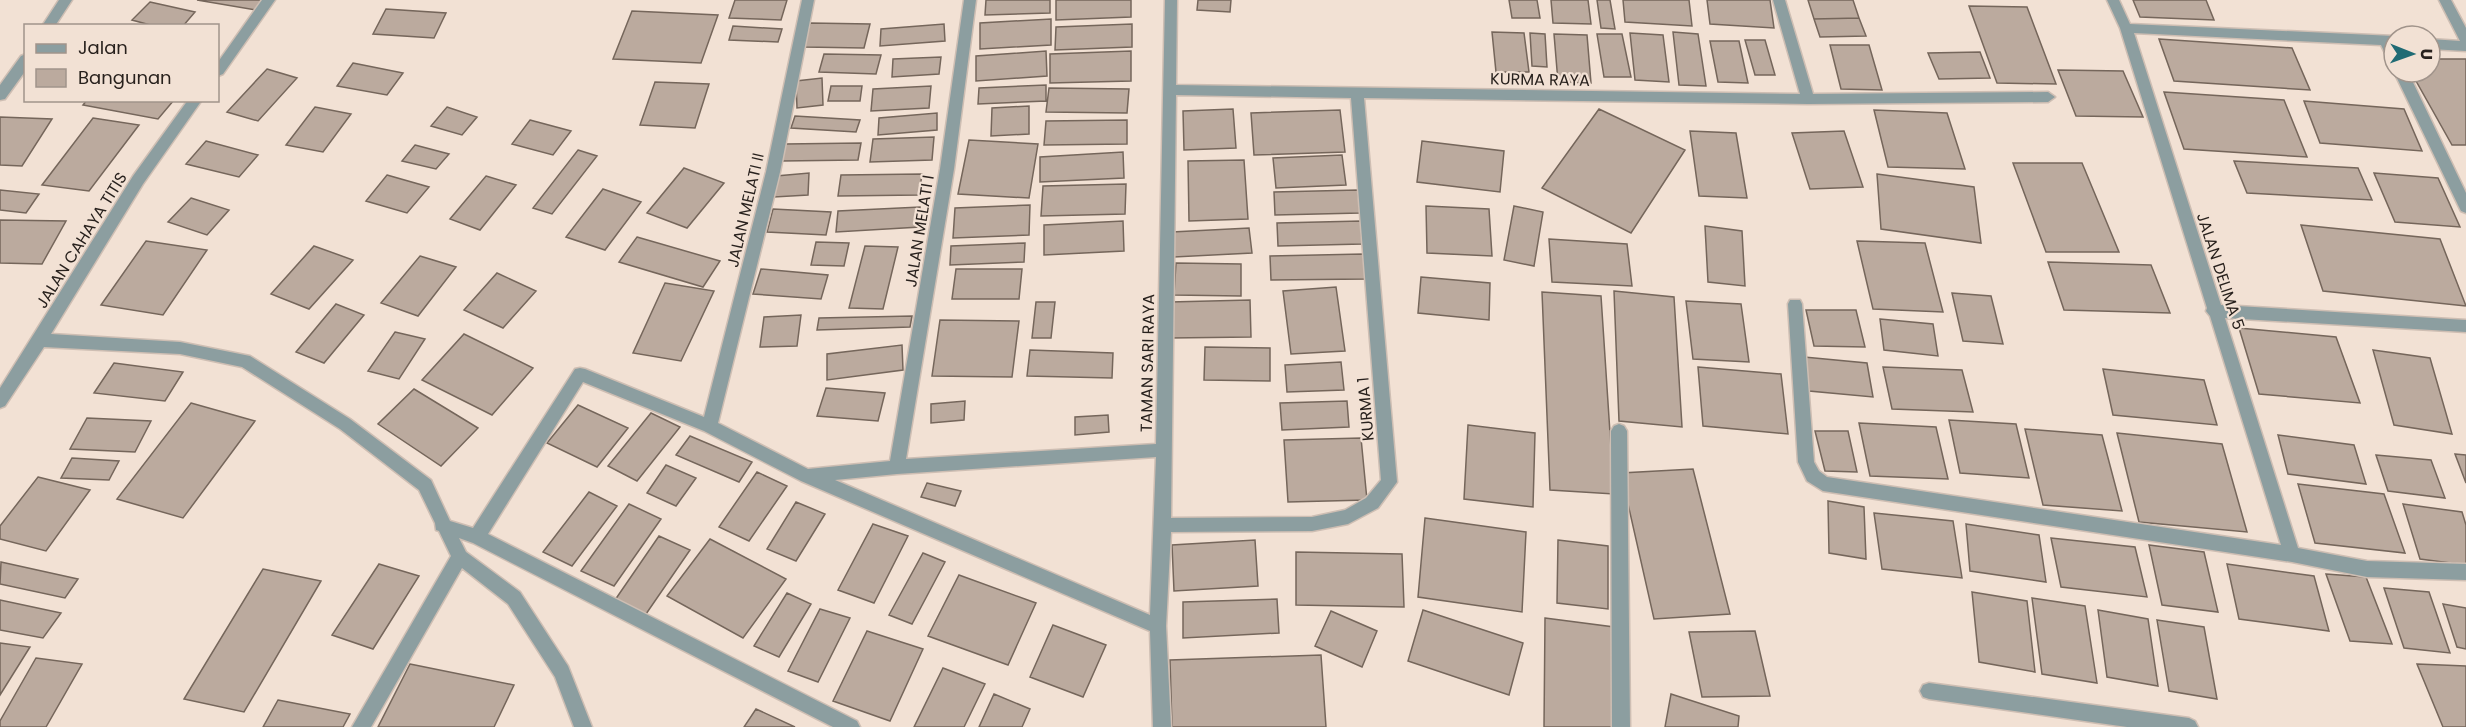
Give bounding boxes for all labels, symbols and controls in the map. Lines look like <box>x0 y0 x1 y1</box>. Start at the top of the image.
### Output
legend <box>24 24 219 102</box>
north arrow <box>2382 24 2442 84</box>
text: Jalan <box>78 35 128 60</box>
text: U <box>2415 48 2438 60</box>
text: Bangunan <box>78 65 172 90</box>
street label: KURMA RAYA <box>1490 67 1590 92</box>
street label: JALAN MELATI II <box>721 151 770 270</box>
street label: JALAN CAHAYA TITIS <box>30 168 133 313</box>
street label: JALAN MELATI I <box>899 173 940 289</box>
street label: JALAN DELIMA 5 <box>2191 210 2250 333</box>
street label: TAMAN SARI RAYA <box>1135 293 1160 432</box>
street label: KURMA 1 <box>1351 376 1380 442</box>

